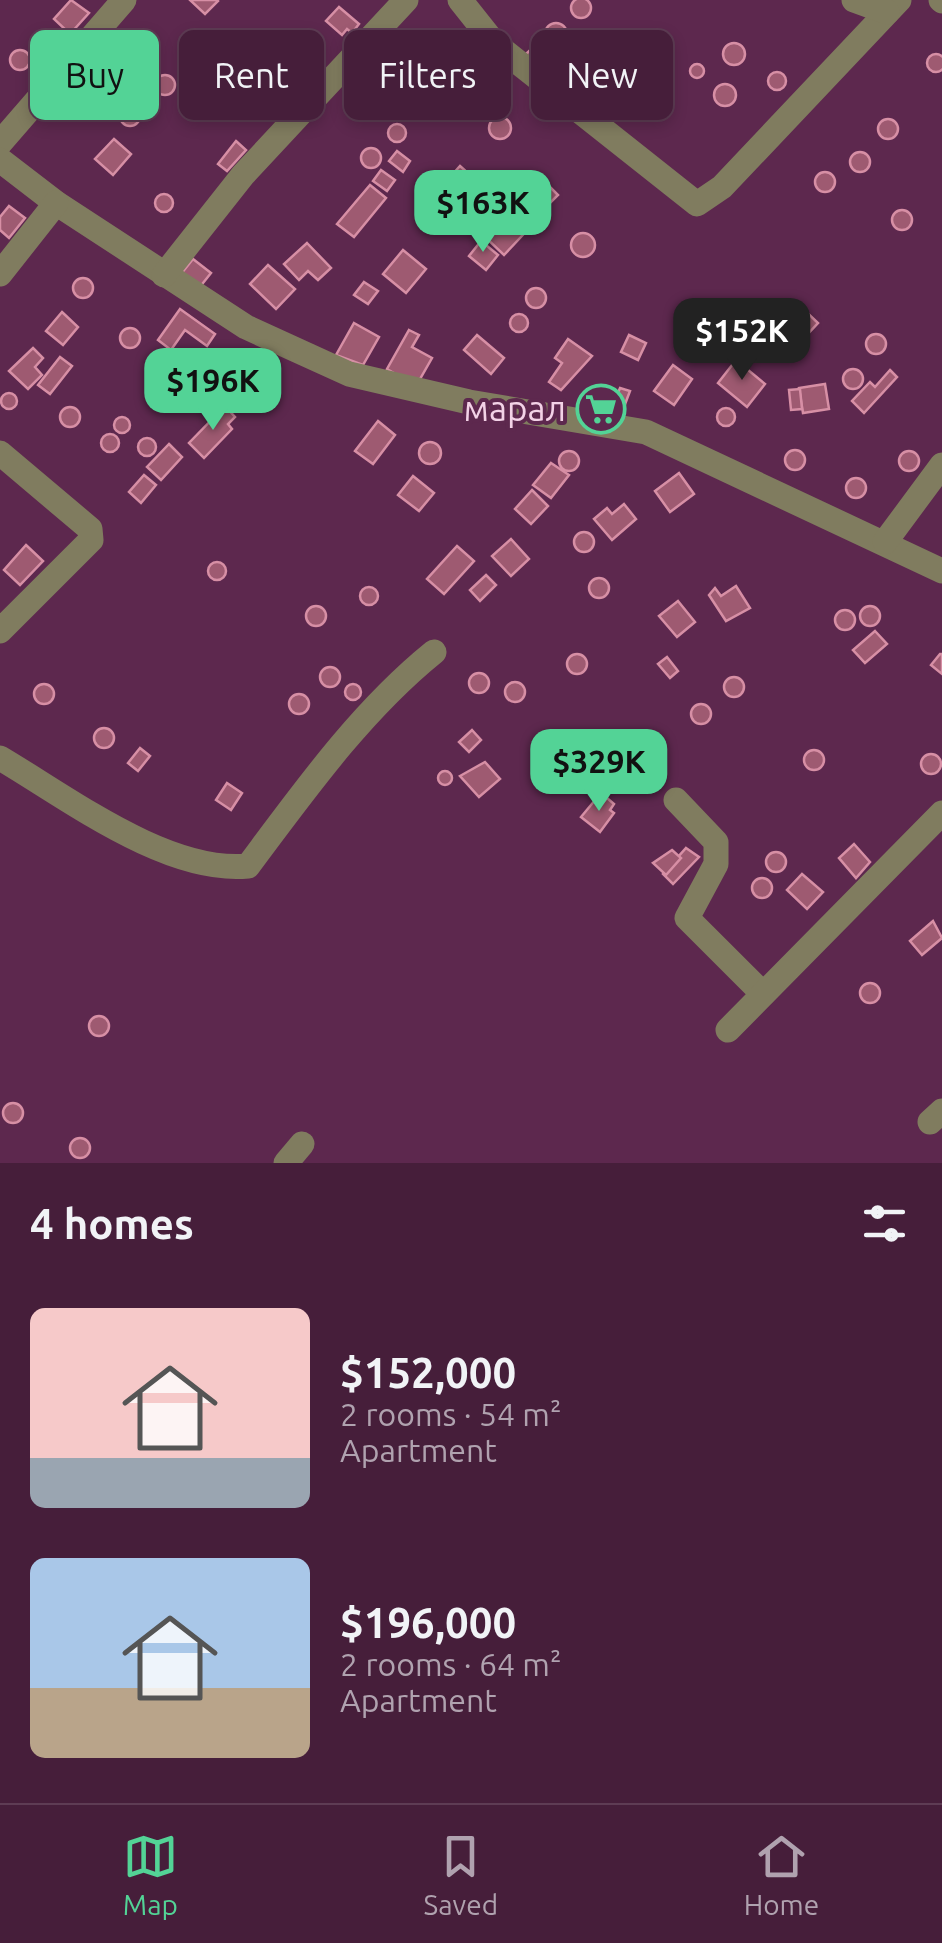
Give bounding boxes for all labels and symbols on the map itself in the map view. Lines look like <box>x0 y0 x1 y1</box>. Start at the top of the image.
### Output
pin: $163K <box>413 170 553 255</box>
pin: $152K <box>672 298 812 383</box>
pin: $196K <box>143 348 283 433</box>
supermarket icon: марал <box>575 383 627 435</box>
place label: марал <box>464 388 566 428</box>
pin: $329K <box>529 729 669 814</box>

